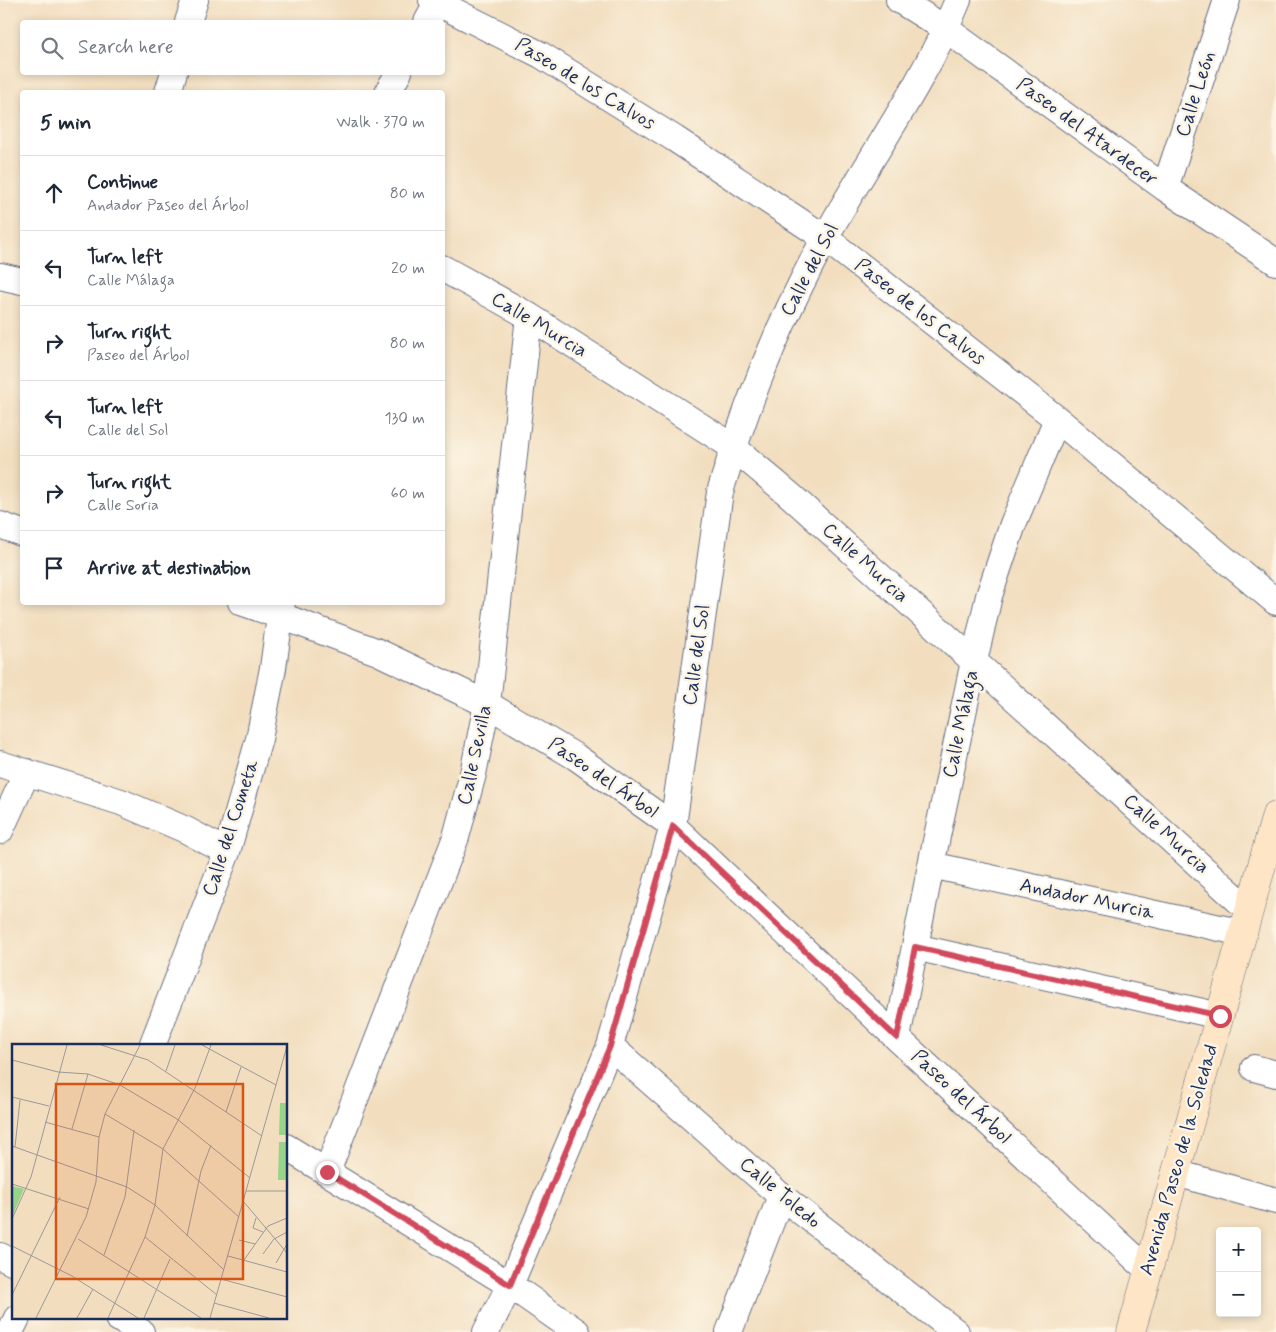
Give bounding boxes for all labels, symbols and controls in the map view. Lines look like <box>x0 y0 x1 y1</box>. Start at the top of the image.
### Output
search box <box>20 20 445 75</box>
street label: Paseo de los Calvos <box>510 31 660 137</box>
icon: search <box>38 34 66 62</box>
text: Search here <box>78 35 174 60</box>
street label: Calle León <box>1169 48 1223 140</box>
street label: Paseo del Atardecer <box>1011 71 1163 193</box>
text: 5 min <box>40 109 92 137</box>
text: Walk · 370 m <box>336 112 425 133</box>
text: Continue <box>87 170 158 195</box>
icon: ahead <box>40 179 68 207</box>
text: 80 m <box>390 183 425 204</box>
text: Andador Paseo del Árbol <box>87 195 249 216</box>
street label: Calle del Sol <box>774 219 846 321</box>
text: Turn left <box>87 245 163 270</box>
street label: Paseo de los Calvos <box>849 252 991 372</box>
icon: left <box>40 254 68 282</box>
text: 20 m <box>391 258 425 279</box>
text: Calle Málaga <box>87 270 175 291</box>
street label: Calle Murcia <box>486 286 592 364</box>
text: Turn right <box>87 320 171 345</box>
icon: right <box>40 329 68 357</box>
text: 80 m <box>390 333 425 354</box>
text: Paseo del Árbol <box>87 345 189 366</box>
text: Turn left <box>87 395 163 420</box>
icon: left <box>40 404 68 432</box>
text: 130 m <box>384 408 425 429</box>
text: Calle del Sol <box>87 420 169 441</box>
text: Turn right <box>87 470 171 495</box>
icon: right <box>40 479 68 507</box>
text: 60 m <box>391 483 425 504</box>
text: Calle Soria <box>87 495 159 516</box>
street label: Calle Murcia <box>816 517 914 609</box>
icon: arrive <box>40 554 68 582</box>
text: Arrive at destination <box>87 556 251 581</box>
street label: Calle del Sol <box>677 603 717 707</box>
street label: Calle Málaga <box>936 667 988 781</box>
street label: Calle Sevilla <box>451 702 499 808</box>
street label: Paseo del Árbol <box>542 731 664 825</box>
street label: Calle del Cometa <box>196 755 266 900</box>
street label: Calle Murcia <box>1117 788 1215 880</box>
street label: Andador Murcia <box>1017 872 1158 927</box>
route start <box>1209 1005 1232 1028</box>
street label: Avenida Paseo de la Soledad <box>1133 1041 1225 1279</box>
inset map <box>12 1044 288 1320</box>
street label: Paseo del Árbol <box>905 1044 1017 1150</box>
street label: Calle Toledo <box>733 1151 827 1235</box>
route end <box>316 1161 339 1184</box>
map controls <box>1216 1227 1261 1317</box>
button: + <box>1216 1227 1261 1272</box>
button: − <box>1216 1272 1261 1317</box>

